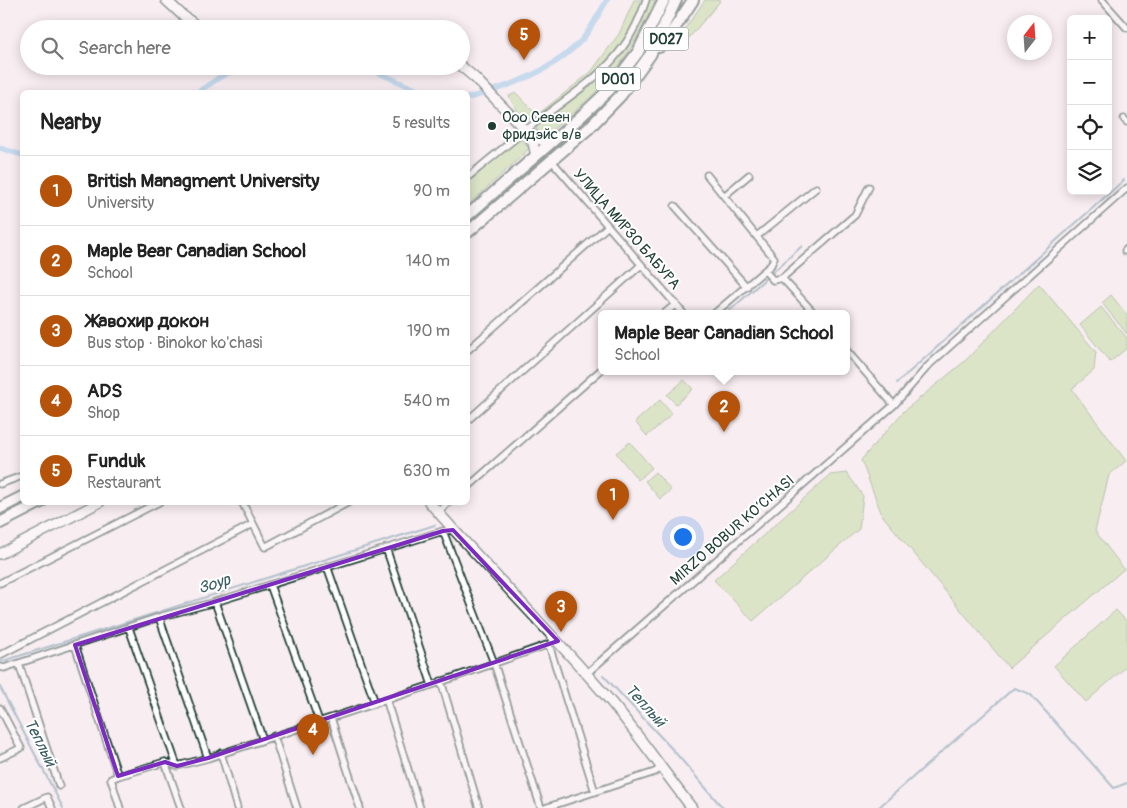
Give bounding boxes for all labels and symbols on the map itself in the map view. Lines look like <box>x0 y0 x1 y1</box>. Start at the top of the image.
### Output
north arrow <box>1007 15 1052 60</box>
pin: 5 <box>508 19 540 60</box>
road number: D027 <box>644 28 688 50</box>
road number: D001 <box>596 68 640 90</box>
place label: Ооо Севен фридэйс в/в <box>502 108 582 144</box>
marker: Ооо Севен фридэйс в/в <box>486 120 498 132</box>
street label: УЛИЦА МИРЗО БАБУРА <box>569 165 684 294</box>
pin: 2 <box>708 391 740 432</box>
street label: MIRZO BOBUR KO‘CHASI <box>666 471 798 590</box>
pin: 1 <box>597 479 629 520</box>
your location <box>670 524 696 550</box>
water label: Зоур <box>196 569 234 598</box>
pin: 3 <box>545 591 577 632</box>
water label: Теплый <box>620 680 671 732</box>
pin: 4 <box>297 714 329 755</box>
water label: Теплый <box>20 715 61 771</box>

